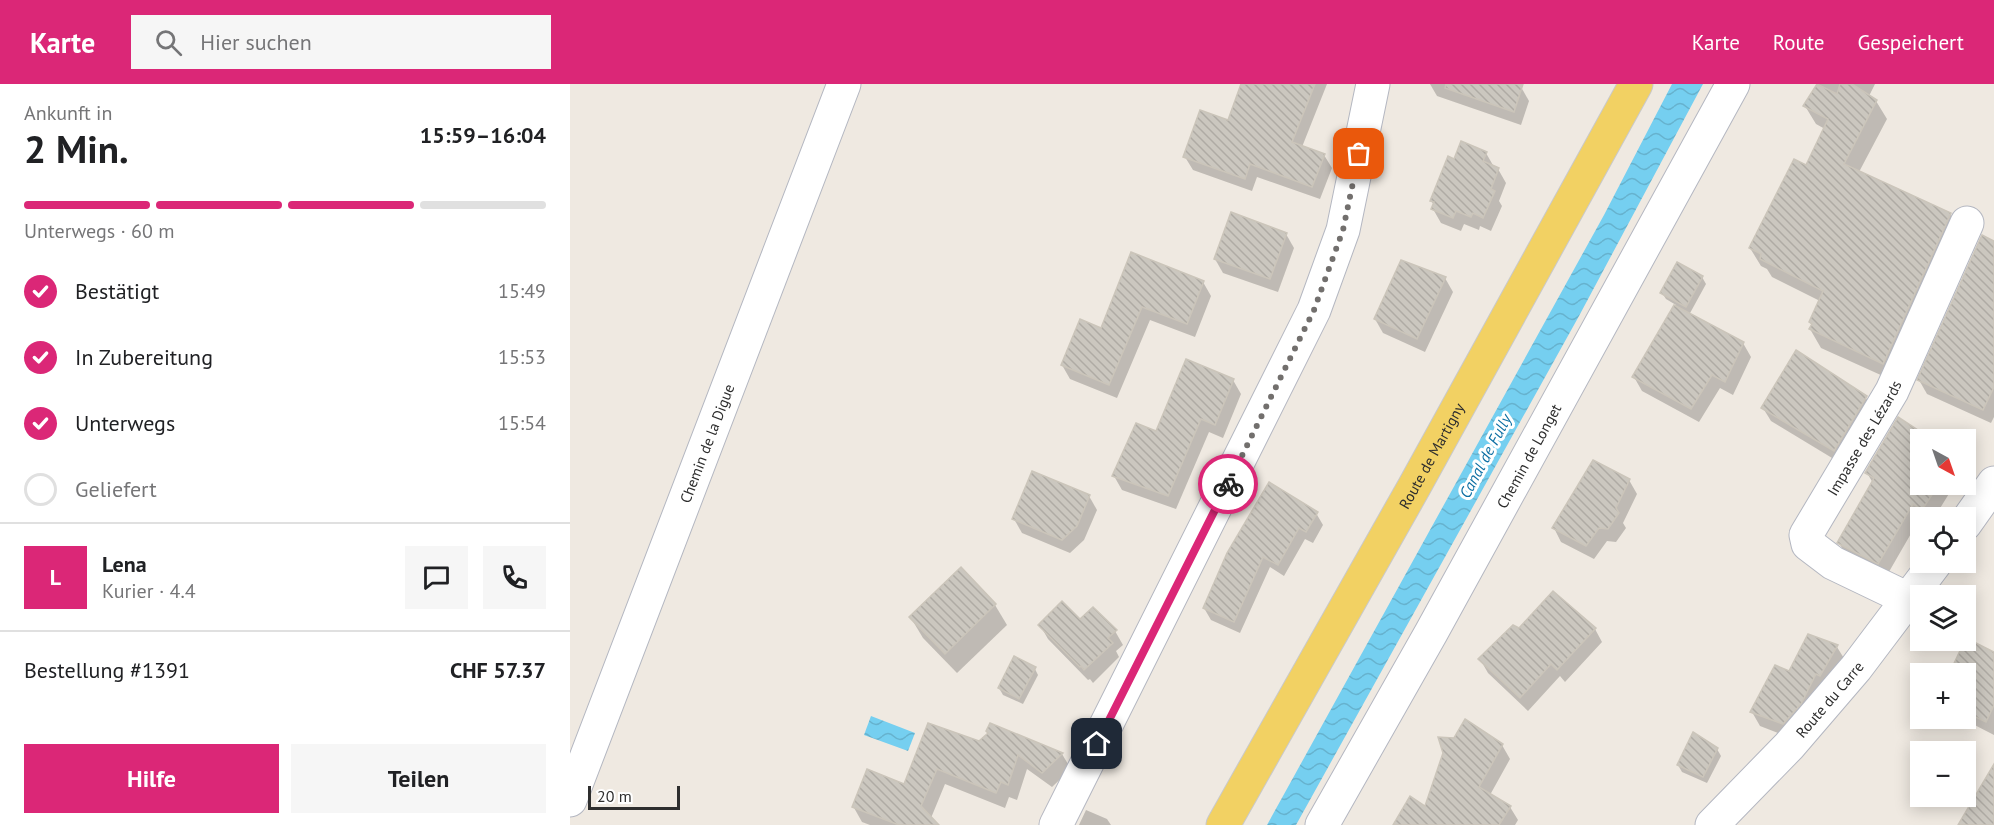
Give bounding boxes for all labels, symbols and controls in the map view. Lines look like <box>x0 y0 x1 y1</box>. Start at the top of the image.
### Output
search box <box>131 15 551 69</box>
text: Karte <box>30 24 95 61</box>
icon: search <box>152 26 185 59</box>
text: Hier suchen <box>200 28 312 56</box>
text: Karte <box>1692 29 1740 56</box>
text: Route <box>1773 29 1824 56</box>
text: Gespeichert <box>1857 29 1964 56</box>
text: Ankunft in <box>24 100 112 126</box>
text: 15:59–16:04 <box>420 121 546 149</box>
text: 2 Min. <box>24 123 129 174</box>
pin <box>1333 128 1384 179</box>
icon: bag <box>1342 137 1375 170</box>
text: Unterwegs · 60 m <box>24 218 174 244</box>
icon: check <box>24 275 57 308</box>
text: Bestätigt <box>75 277 159 305</box>
text: 15:49 <box>498 278 546 304</box>
icon: check <box>24 341 57 374</box>
text: In Zubereitung <box>75 343 213 371</box>
text: 15:53 <box>498 344 546 370</box>
street label: Impasse des Lézards <box>1822 377 1905 499</box>
street label: Chemin de la Digue <box>675 381 738 506</box>
street label: Route de Martigny <box>1394 399 1468 512</box>
street label: Chemin de Longet <box>1492 400 1565 511</box>
icon: check <box>24 407 57 440</box>
text: Unterwegs <box>75 409 175 437</box>
text: 15:54 <box>498 410 546 436</box>
water label: Canal de Fully <box>1455 410 1516 501</box>
north arrow <box>1910 429 1976 495</box>
map controls <box>1910 429 1976 807</box>
courier <box>1198 454 1258 514</box>
icon: bike <box>1212 468 1245 501</box>
text: Geliefert <box>75 475 157 503</box>
button: locate <box>1910 507 1976 573</box>
button: chat <box>405 546 468 609</box>
button: phone <box>483 546 546 609</box>
text: Lena <box>102 550 147 578</box>
text: L <box>50 563 61 591</box>
text: Kurier · 4.4 <box>102 578 196 604</box>
button: layers <box>1910 585 1976 651</box>
text: Bestellung #1391 <box>24 656 190 684</box>
text: CHF 57.37 <box>450 656 546 684</box>
street label: Route du Carre <box>1791 657 1867 741</box>
button: + <box>1910 663 1976 729</box>
pin <box>1071 718 1122 769</box>
icon: home <box>1080 727 1113 760</box>
button: − <box>1910 741 1976 807</box>
button: Hilfe <box>24 744 279 813</box>
button: Teilen <box>291 744 546 813</box>
scale bar <box>588 783 680 810</box>
text: 20 m <box>597 786 632 806</box>

